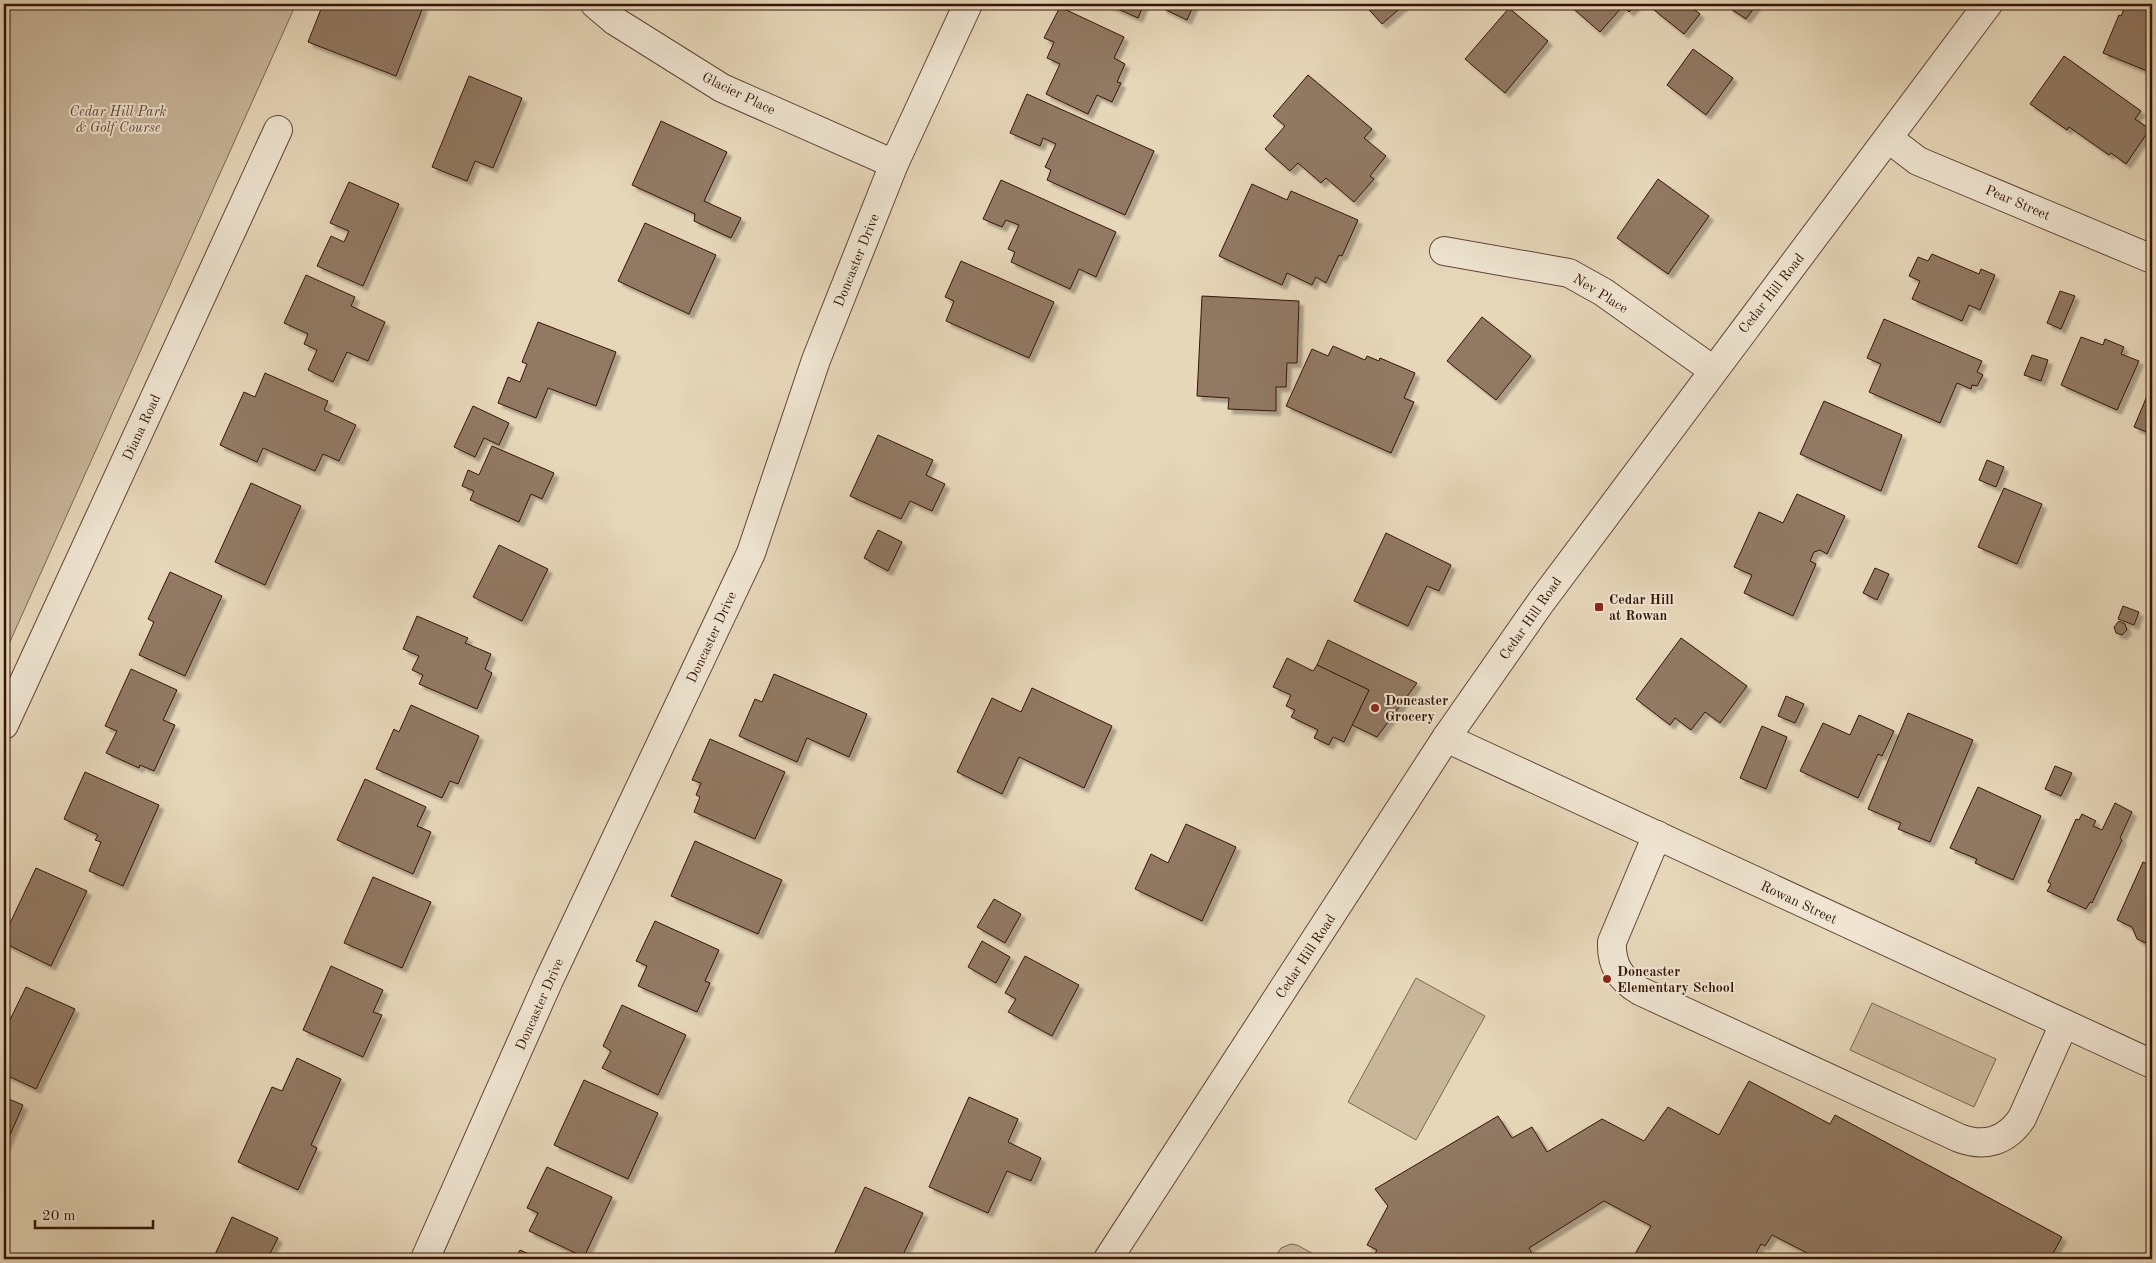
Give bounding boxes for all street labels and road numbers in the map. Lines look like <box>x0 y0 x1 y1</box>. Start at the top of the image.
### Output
street label: Glacier Place <box>700 70 777 118</box>
street label: Pear Street <box>1983 183 2052 223</box>
street label: Doncaster Drive <box>832 212 882 309</box>
street label: Cedar Hill Road <box>1736 251 1807 336</box>
street label: Nev Place <box>1571 272 1630 316</box>
street label: Diana Road <box>121 392 163 463</box>
street label: Cedar Hill Road <box>1497 575 1564 662</box>
street label: Doncaster Drive <box>685 590 739 685</box>
street label: Rowan Street <box>1758 879 1839 927</box>
street label: Cedar Hill Road <box>1273 912 1338 1001</box>
street label: Doncaster Drive <box>513 956 566 1053</box>

